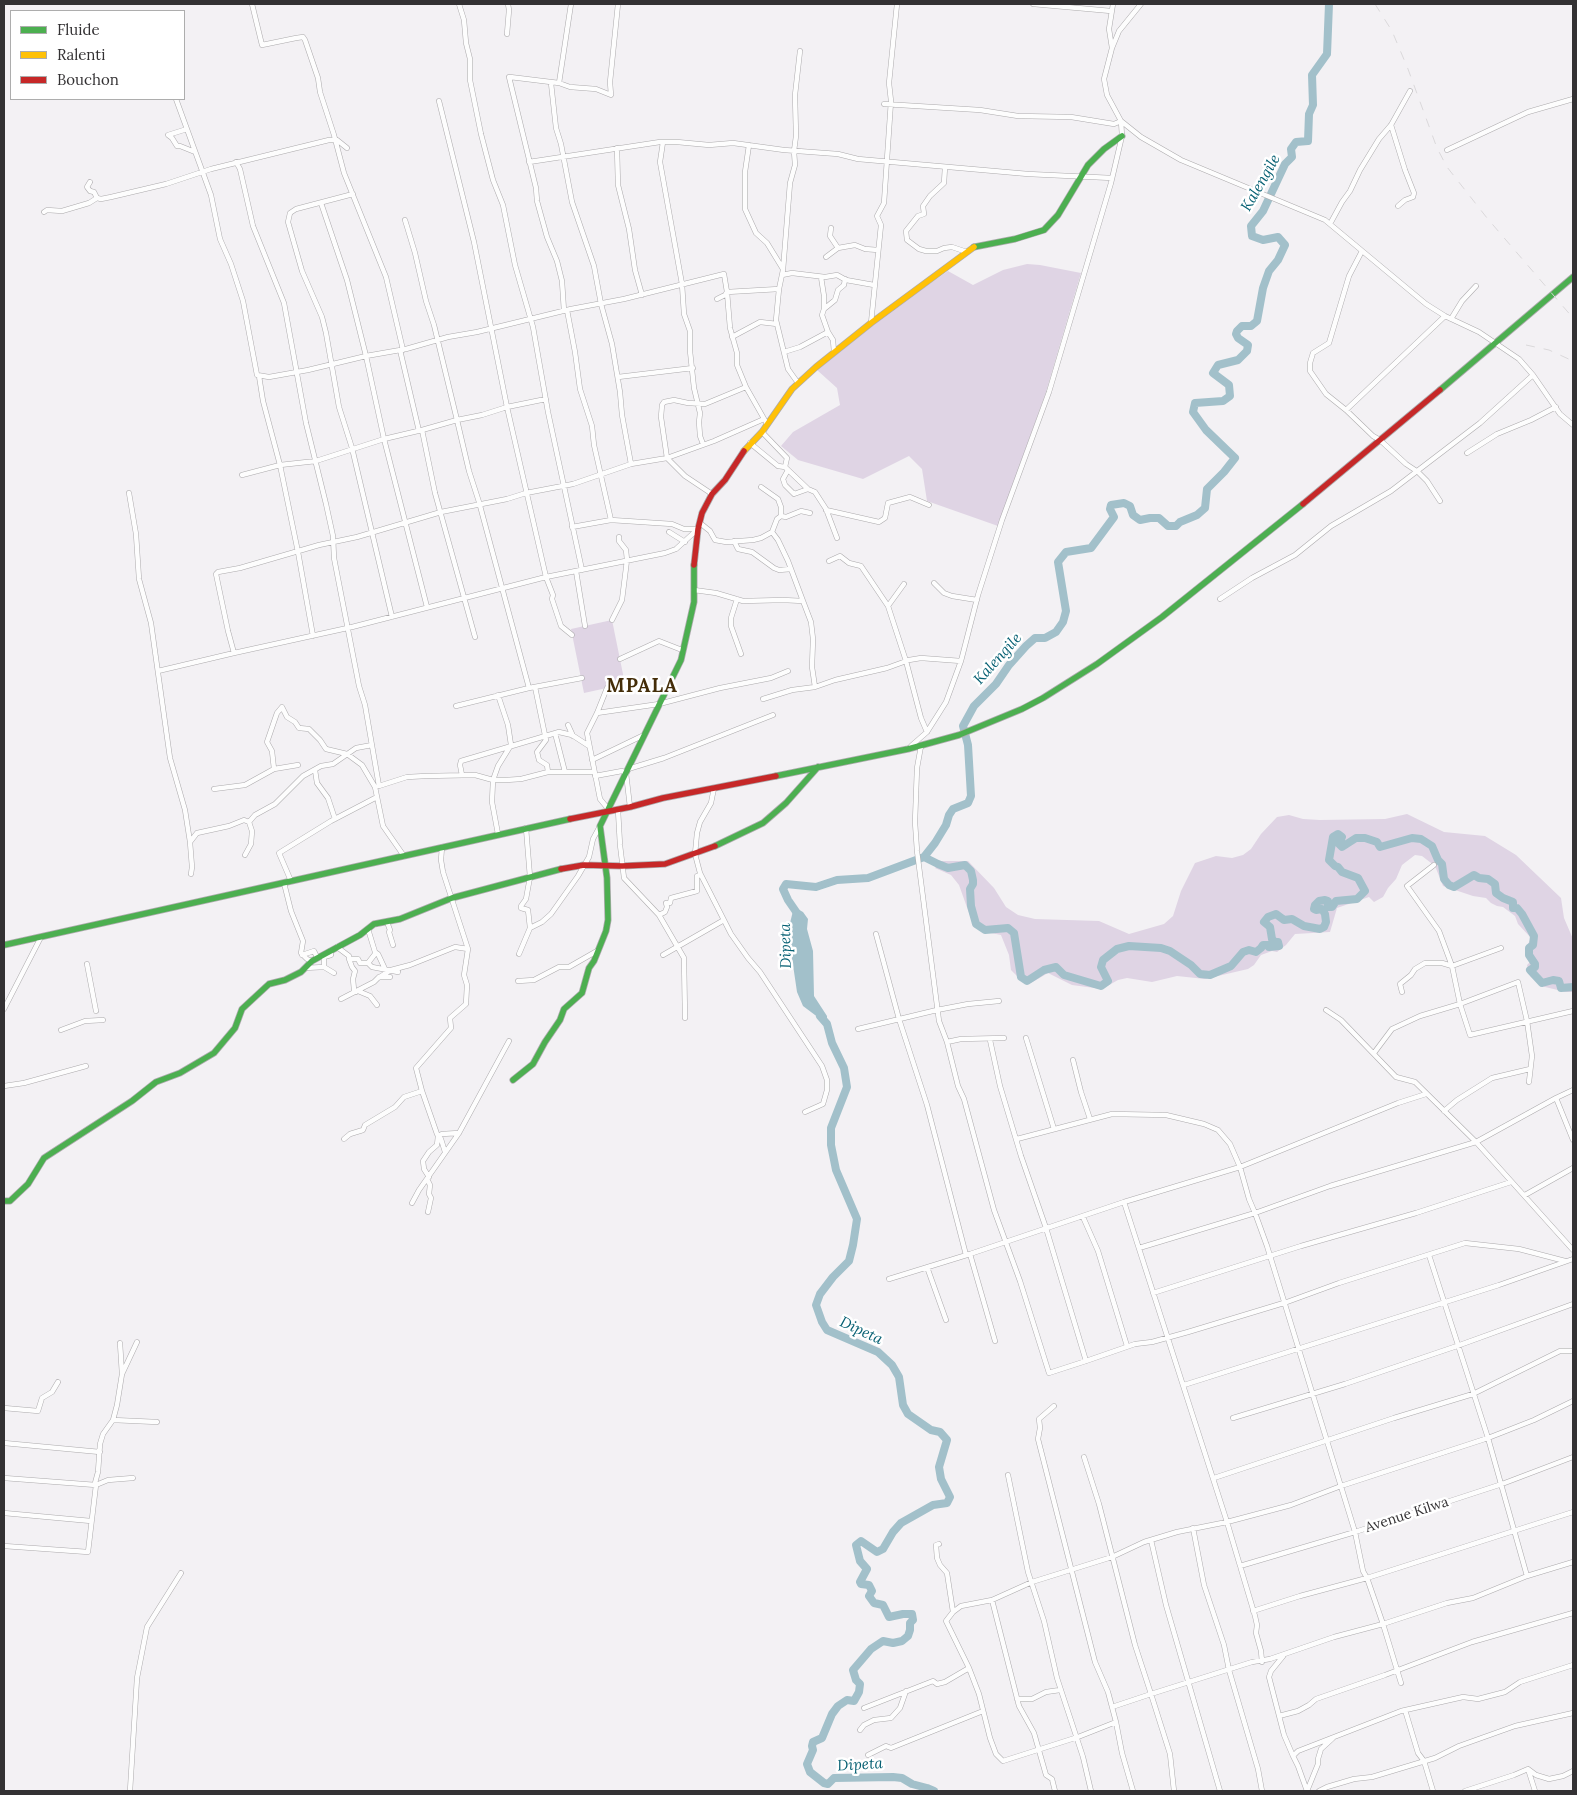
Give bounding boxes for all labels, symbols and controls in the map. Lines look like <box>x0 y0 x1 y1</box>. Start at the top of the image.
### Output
legend <box>10 10 185 100</box>
text: Fluide <box>57 20 100 39</box>
text: Ralenti <box>57 45 105 64</box>
text: Bouchon <box>57 70 119 89</box>
water label: Kalengile <box>1238 151 1284 215</box>
water label: Kalengile <box>970 630 1026 688</box>
district label: MPALA <box>606 676 678 698</box>
water label: Dipeta <box>777 923 795 969</box>
water label: Dipeta <box>837 1313 885 1349</box>
street label: Avenue Kilwa <box>1363 1494 1451 1536</box>
water label: Dipeta <box>837 1755 883 1775</box>

